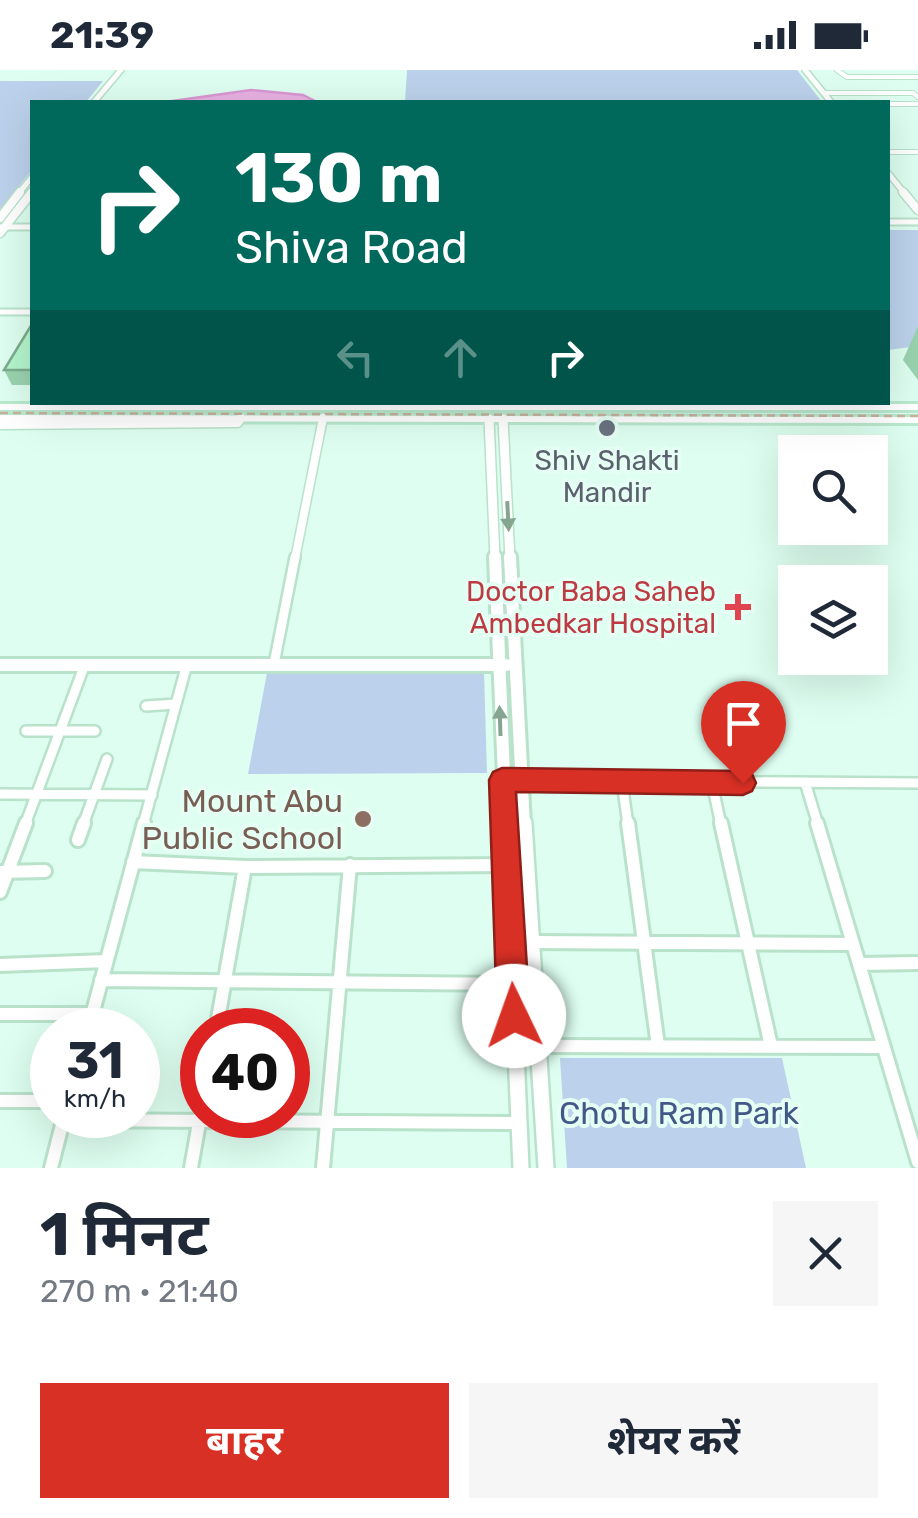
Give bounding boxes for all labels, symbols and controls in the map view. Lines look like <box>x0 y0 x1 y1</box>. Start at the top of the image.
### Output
text: 21:39 <box>50 12 154 58</box>
text: 130 m <box>235 137 443 220</box>
icon: right <box>70 140 200 270</box>
text: Shiva Road <box>235 221 468 274</box>
icon: left <box>328 330 383 385</box>
icon: ahead <box>433 330 488 385</box>
icon: right <box>538 330 593 385</box>
marker: Shiv Shakti Mandir <box>596 417 618 439</box>
map controls <box>778 435 888 675</box>
button: search <box>778 435 888 545</box>
place label: Shiv Shakti Mandir <box>535 444 679 509</box>
one-way arrow <box>500 501 516 533</box>
button: layers <box>778 565 888 675</box>
place label: Doctor Baba Saheb Ambedkar Hospital <box>466 575 716 640</box>
marker: Doctor Baba Saheb Ambedkar Hospital <box>725 594 751 620</box>
pin <box>701 681 786 784</box>
icon: arrive <box>716 696 771 751</box>
one-way arrow <box>492 704 508 736</box>
place label: Mount Abu Public School <box>142 782 343 857</box>
marker: Mount Abu Public School <box>352 808 374 830</box>
position arrow <box>462 964 566 1068</box>
speed limit sign: 40 <box>180 1008 310 1138</box>
text: 31 <box>66 1031 124 1091</box>
text: km/h <box>64 1084 126 1113</box>
park label: Chotu Ram Park <box>559 1094 800 1132</box>
text: 1 मिनट <box>40 1199 209 1270</box>
button: close <box>773 1201 878 1306</box>
text: 270 m · 21:40 <box>40 1272 239 1310</box>
button: बाहर <box>40 1383 449 1498</box>
button: शेयर करें <box>469 1383 878 1498</box>

